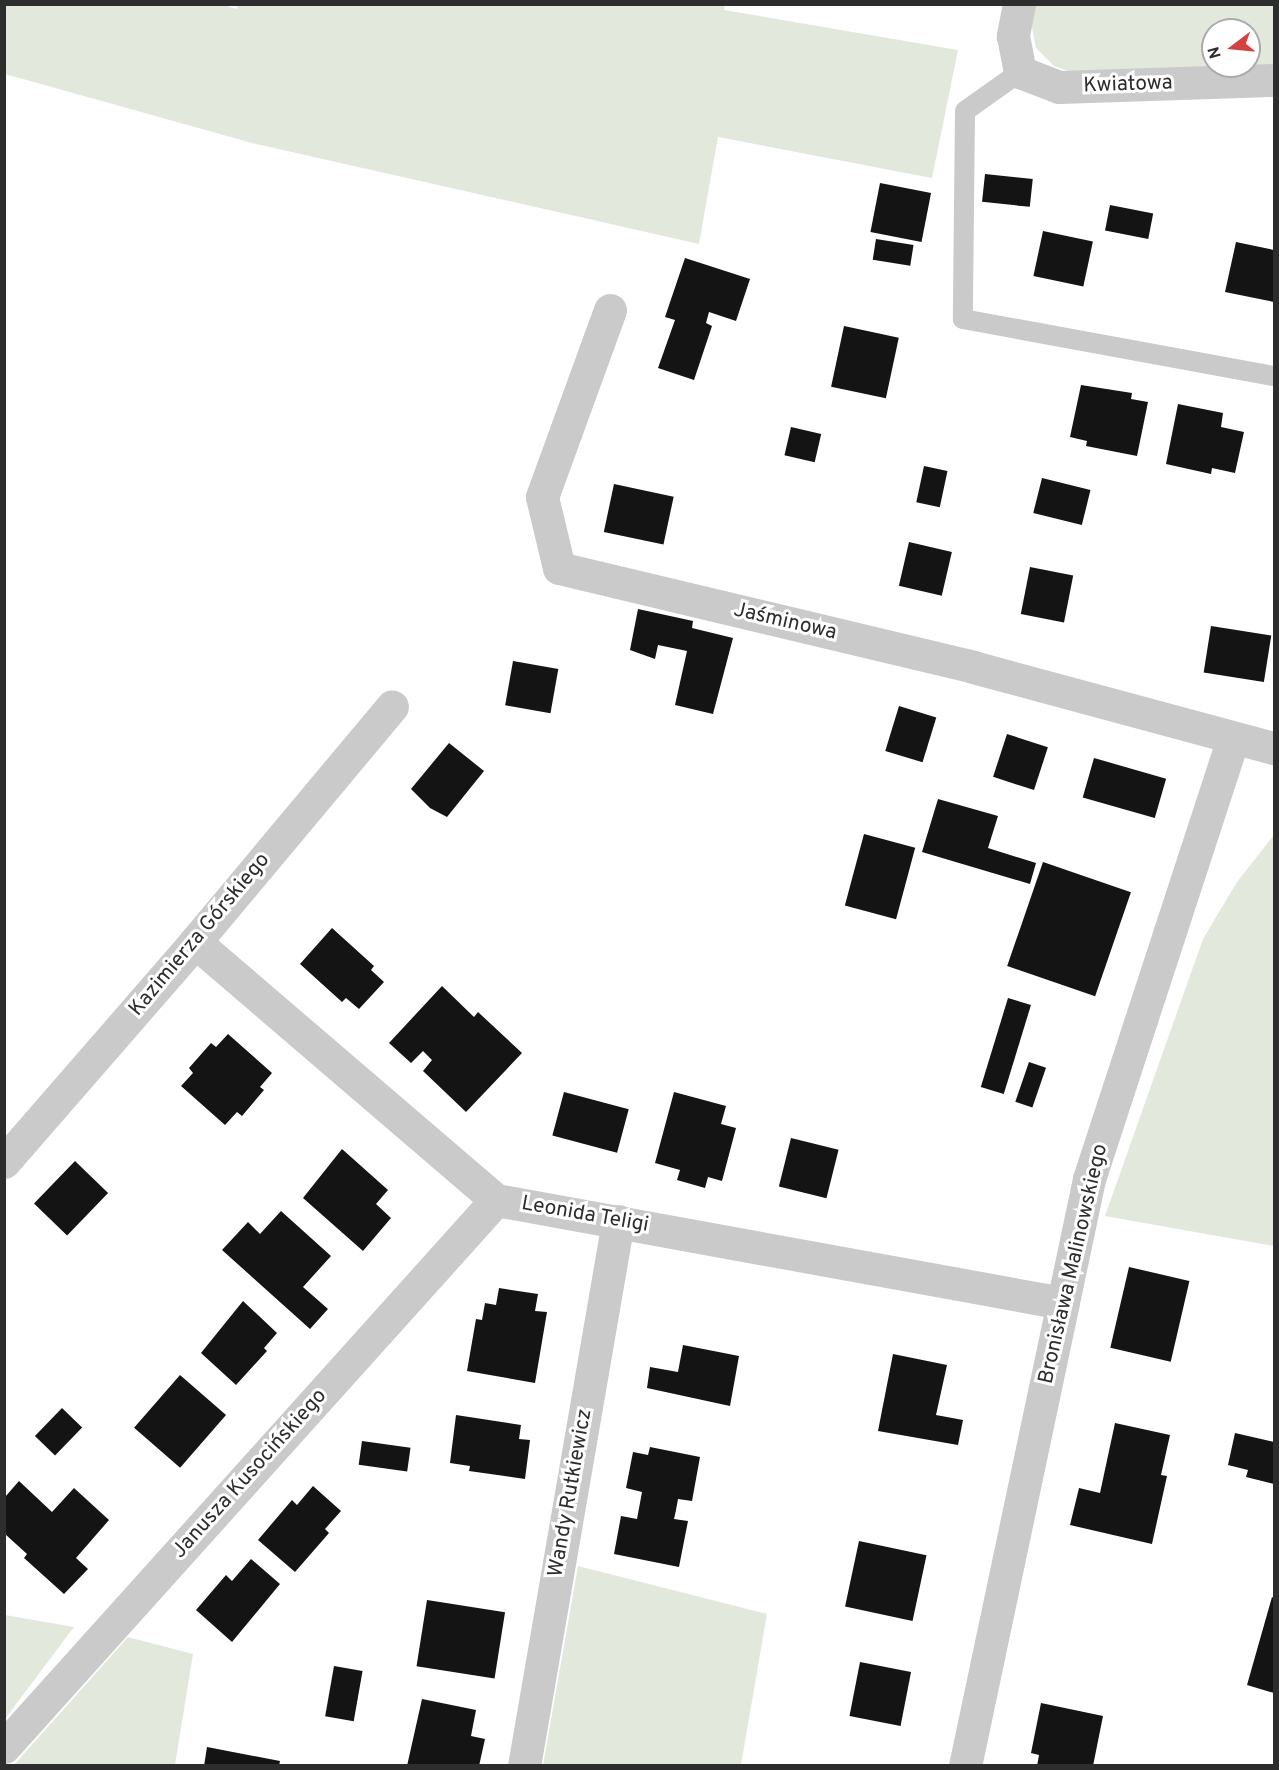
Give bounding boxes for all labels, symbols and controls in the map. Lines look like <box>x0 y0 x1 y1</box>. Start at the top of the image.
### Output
north arrow <box>1201 18 1261 78</box>
text: N <box>1204 44 1227 61</box>
street label: Kwiatowa <box>1083 71 1173 99</box>
street label: Jaśminowa <box>731 598 839 646</box>
street label: Kazimierza Górskiego <box>124 848 276 1022</box>
street label: Bronisława Malinowskiego <box>1034 1142 1114 1386</box>
street label: Leonida Teligi <box>519 1191 651 1239</box>
street label: Janusza Kusocińskiego <box>167 1384 333 1564</box>
street label: Wandy Rutkiewicz <box>544 1407 598 1579</box>

